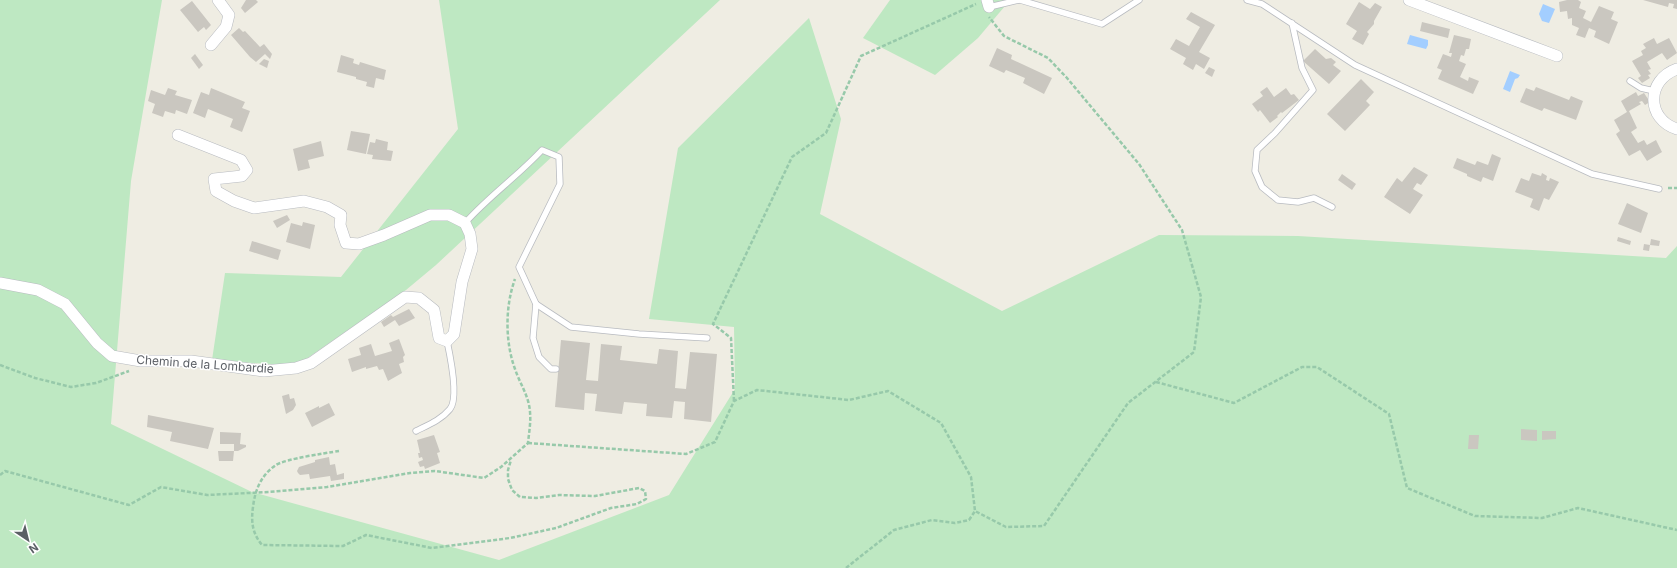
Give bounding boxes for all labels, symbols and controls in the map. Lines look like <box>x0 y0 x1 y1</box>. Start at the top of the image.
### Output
street label: Chemin de la Lombardie <box>136 352 274 376</box>
north arrow <box>8 520 48 560</box>
text: N <box>26 540 41 556</box>

